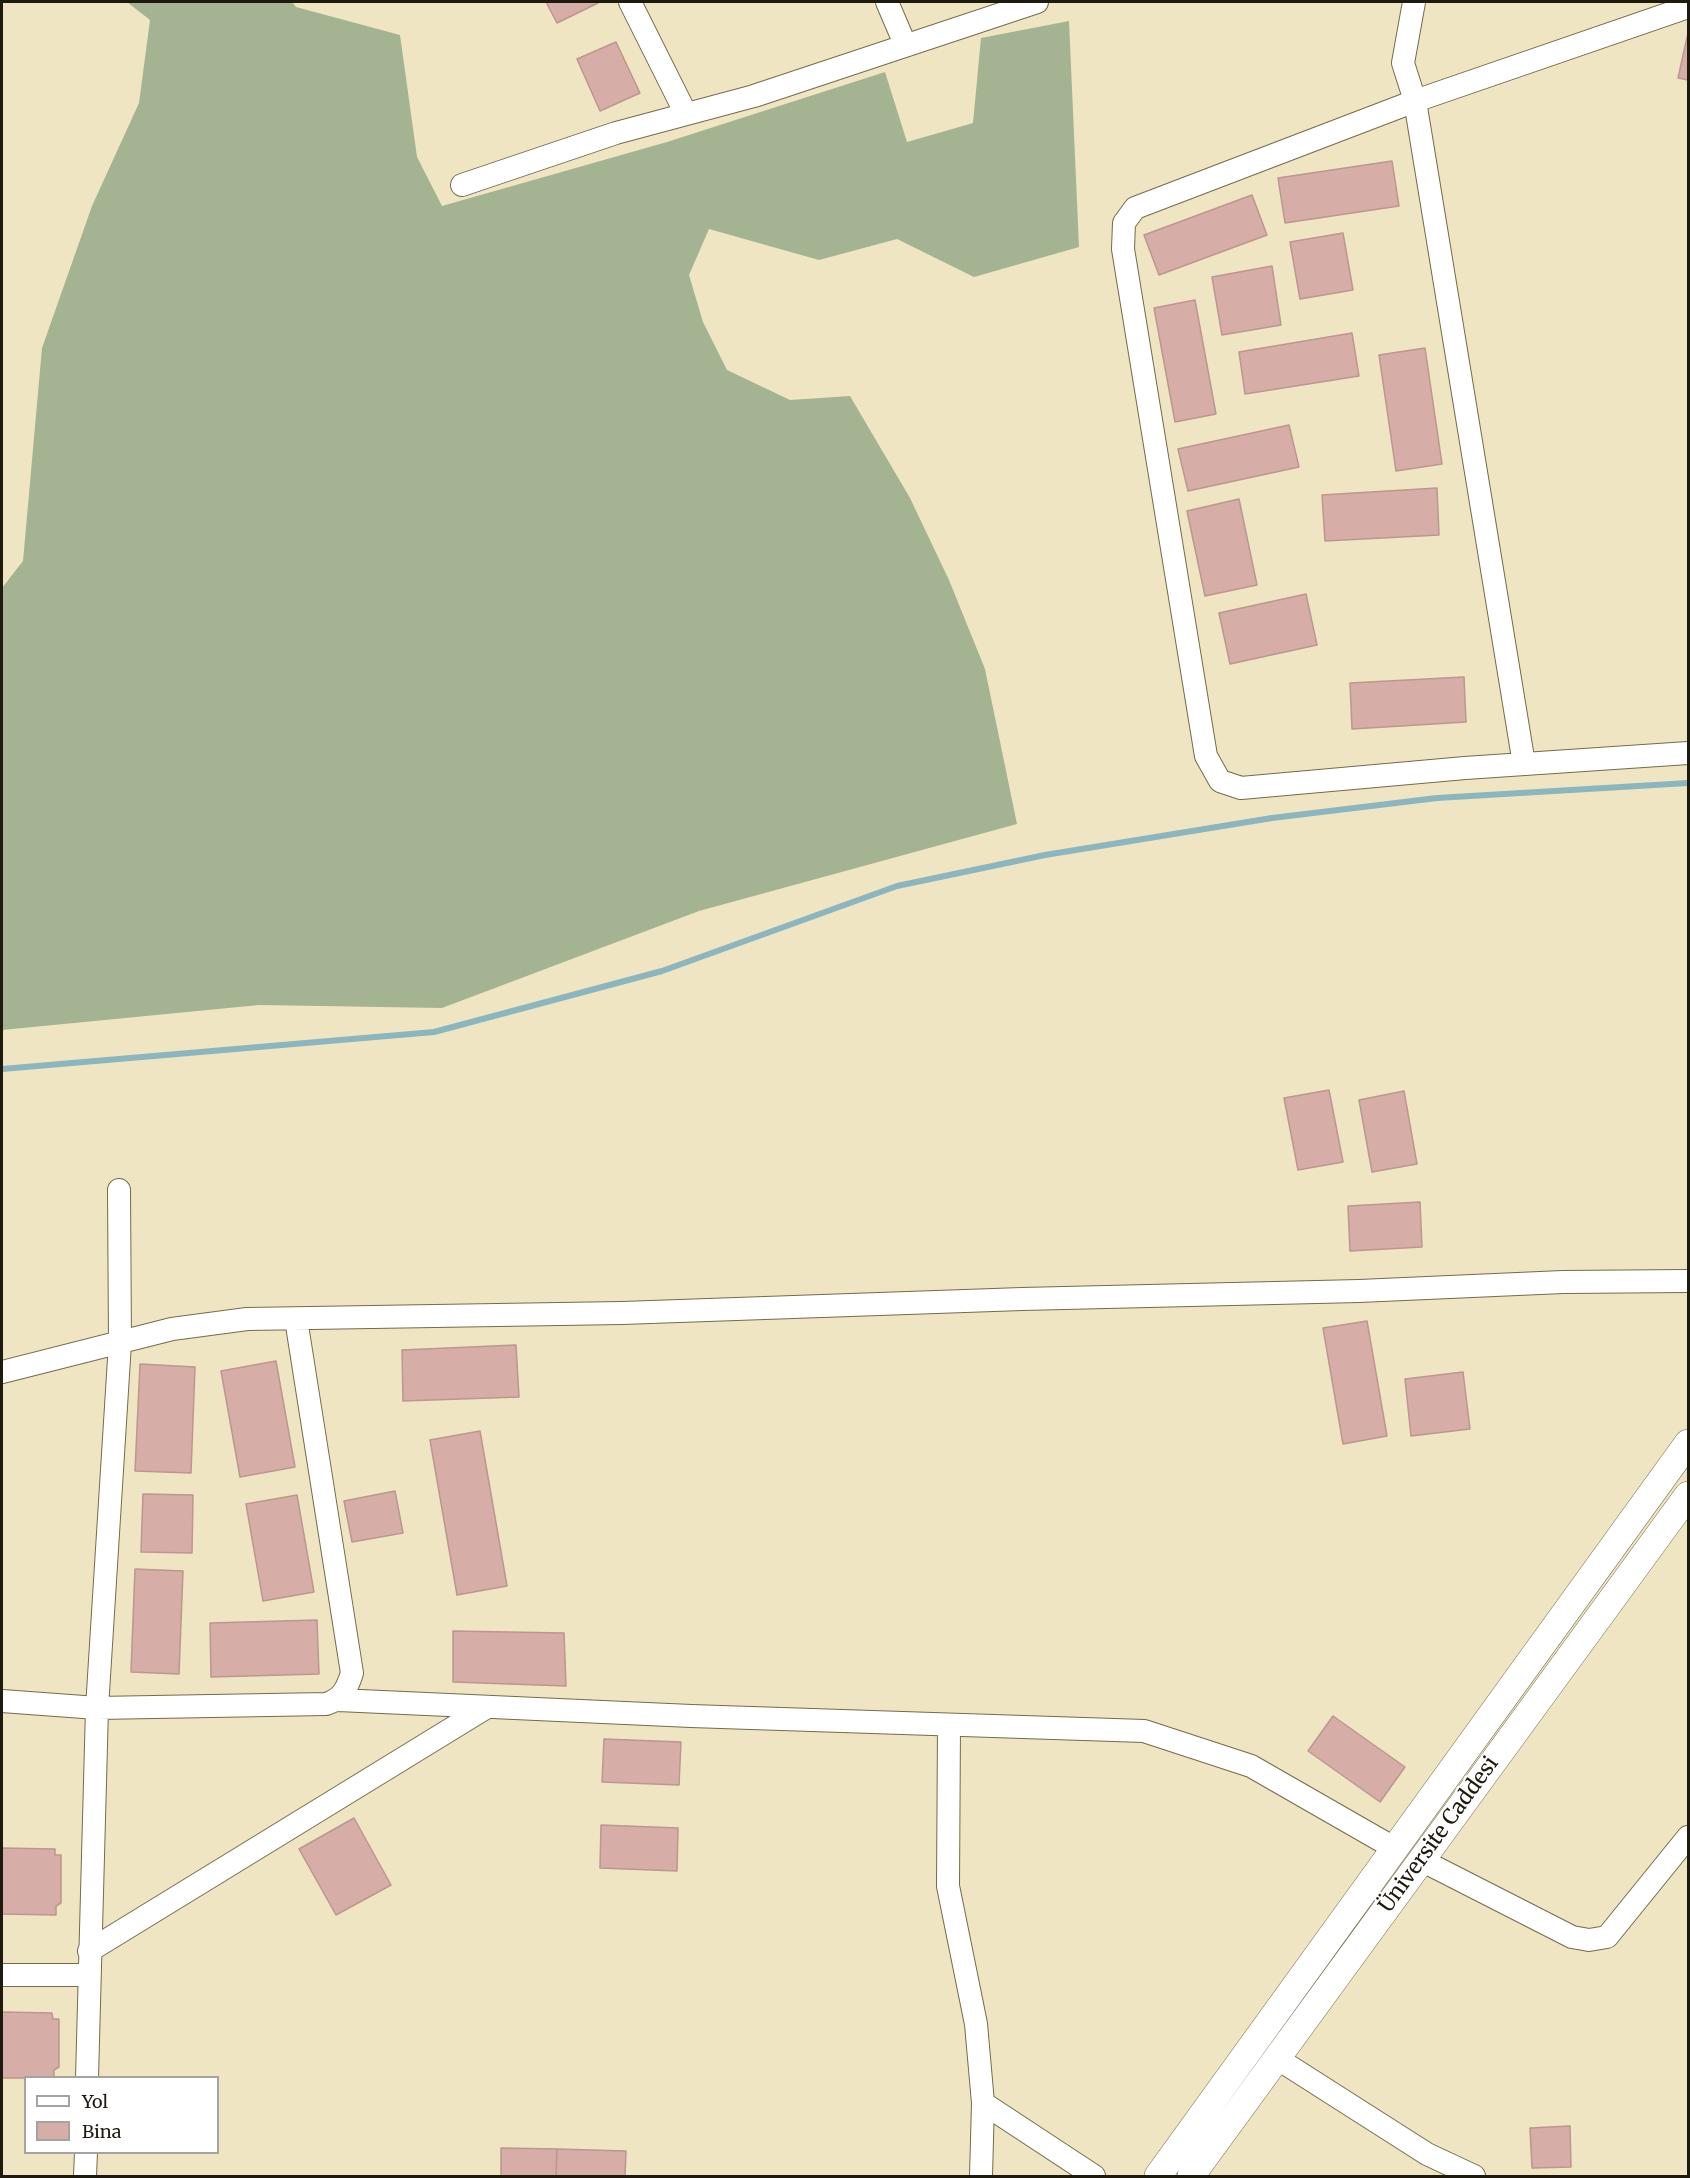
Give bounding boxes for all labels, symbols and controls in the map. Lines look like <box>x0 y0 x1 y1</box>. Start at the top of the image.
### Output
street label: Üniversite Caddesi <box>1374 1752 1504 1918</box>
legend <box>24 2076 219 2154</box>
text: Yol <box>82 2090 108 2113</box>
text: Bina <box>82 2120 121 2143</box>

